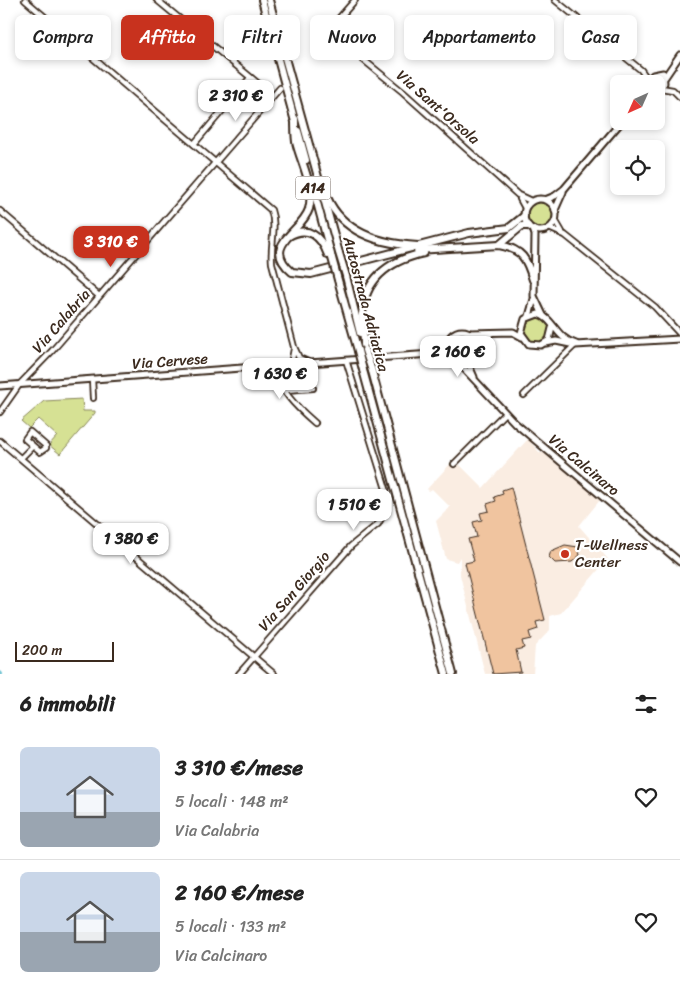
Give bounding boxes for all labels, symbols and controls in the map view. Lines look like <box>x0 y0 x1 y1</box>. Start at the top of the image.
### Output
chip: Compra <box>15 15 111 60</box>
chip: Affitta <box>121 15 214 60</box>
chip: Filtri <box>224 15 300 60</box>
chip: Nuovo <box>310 15 394 60</box>
chip: Appartamento <box>404 15 554 60</box>
chip: Casa <box>564 15 637 60</box>
street label: Via Sant'Orsola <box>390 63 486 151</box>
north arrow <box>610 75 665 130</box>
map controls <box>610 75 665 195</box>
pin: 2 310 € <box>190 80 282 122</box>
text: 2 310 € <box>209 81 263 110</box>
button: locate <box>610 140 665 195</box>
road number: A14 <box>296 177 330 200</box>
pin: 3 310 € <box>65 226 157 268</box>
text: 3 310 € <box>84 227 138 256</box>
street label: Autostrada Adriatica <box>335 232 397 375</box>
street label: Via Calabria <box>25 282 97 359</box>
pin: 2 160 € <box>412 336 504 378</box>
text: 2 160 € <box>431 337 485 366</box>
street label: Via Cervese <box>131 345 209 377</box>
pin: 1 630 € <box>234 358 326 400</box>
text: 1 630 € <box>253 359 307 388</box>
street label: Via Calcinaro <box>543 427 626 503</box>
pin: 1 510 € <box>308 488 400 531</box>
text: 1 510 € <box>328 490 380 519</box>
pin: 1 380 € <box>85 522 177 565</box>
text: 1 380 € <box>104 524 158 553</box>
place label: T-Wellness Center <box>575 532 648 575</box>
street label: Via San Giorgio <box>251 544 337 637</box>
marker: T-Wellness Center <box>559 548 571 560</box>
text: 200 m <box>22 638 62 663</box>
scale bar <box>15 639 114 662</box>
text: 6 immobili <box>20 685 115 723</box>
icon: filters <box>632 690 660 718</box>
text: 3 310 €/mese <box>175 749 303 787</box>
icon: home <box>60 767 120 827</box>
icon: heart <box>632 783 660 811</box>
text: 5 locali · 148 m² <box>175 787 288 816</box>
text: Via Calabria <box>175 816 259 845</box>
text: 2 160 €/mese <box>175 874 304 912</box>
icon: home <box>60 892 120 952</box>
icon: heart <box>632 908 660 936</box>
text: 5 locali · 133 m² <box>175 912 286 941</box>
text: Via Calcinaro <box>175 941 267 970</box>

